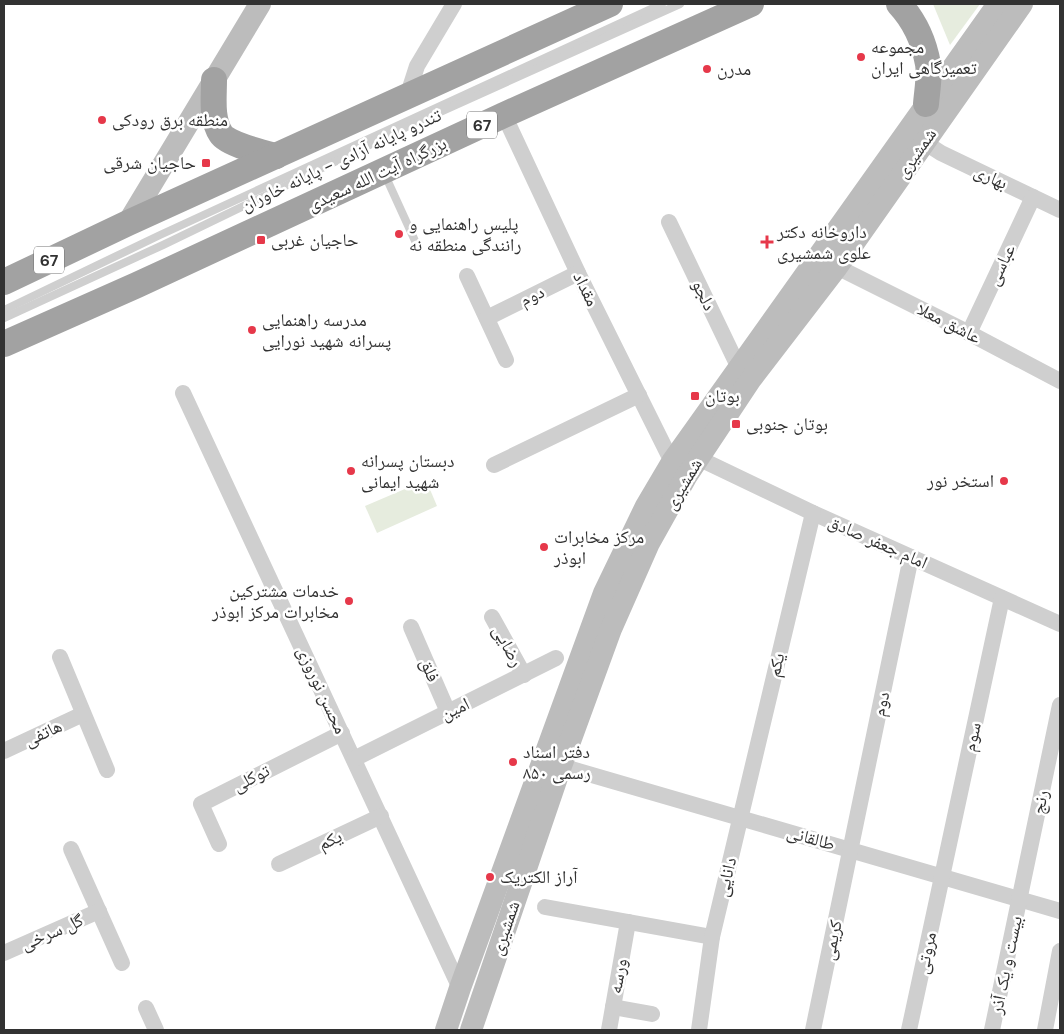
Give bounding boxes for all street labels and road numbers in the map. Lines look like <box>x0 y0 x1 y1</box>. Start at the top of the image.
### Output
street label: تندرو پایانه آزادی - پایانه خاوران <box>237 103 445 217</box>
road number: 67 <box>467 112 497 138</box>
street label: شمشیری <box>890 123 942 183</box>
street label: بزرگراه آیت الله سعیدی <box>303 131 451 217</box>
street label: بهاری <box>970 159 1012 195</box>
street label: عباسی <box>981 240 1021 290</box>
road number: 67 <box>34 246 64 274</box>
street label: مقداد <box>567 268 605 310</box>
street label: دلجو <box>686 275 722 315</box>
street label: دوم <box>516 280 548 312</box>
street label: عاشق معلا <box>913 297 985 349</box>
street label: شمشیری <box>658 454 708 514</box>
street label: امام جعفر صادق <box>825 509 931 575</box>
street label: رضایی <box>487 621 529 671</box>
street label: محسن نوروزی <box>291 642 353 738</box>
street label: یکم <box>762 651 790 679</box>
street label: فلق <box>414 654 446 686</box>
street label: دوم <box>867 689 895 719</box>
street label: امین <box>436 692 474 726</box>
street label: هاتفی <box>20 714 66 752</box>
street label: سوم <box>957 720 987 754</box>
street label: توکلی <box>228 758 274 798</box>
street label: رنج <box>1026 788 1054 816</box>
street label: طالقانی <box>784 820 838 856</box>
street label: یکم <box>314 824 346 856</box>
street label: دانایی <box>710 855 742 899</box>
street label: شمشیری <box>485 898 525 958</box>
street label: گل سرخی <box>17 908 87 956</box>
street label: بیست و یک آذر <box>984 914 1028 1017</box>
street label: کریمی <box>816 917 848 962</box>
street label: مروتی <box>910 930 942 976</box>
street label: ورسه <box>603 957 633 995</box>

